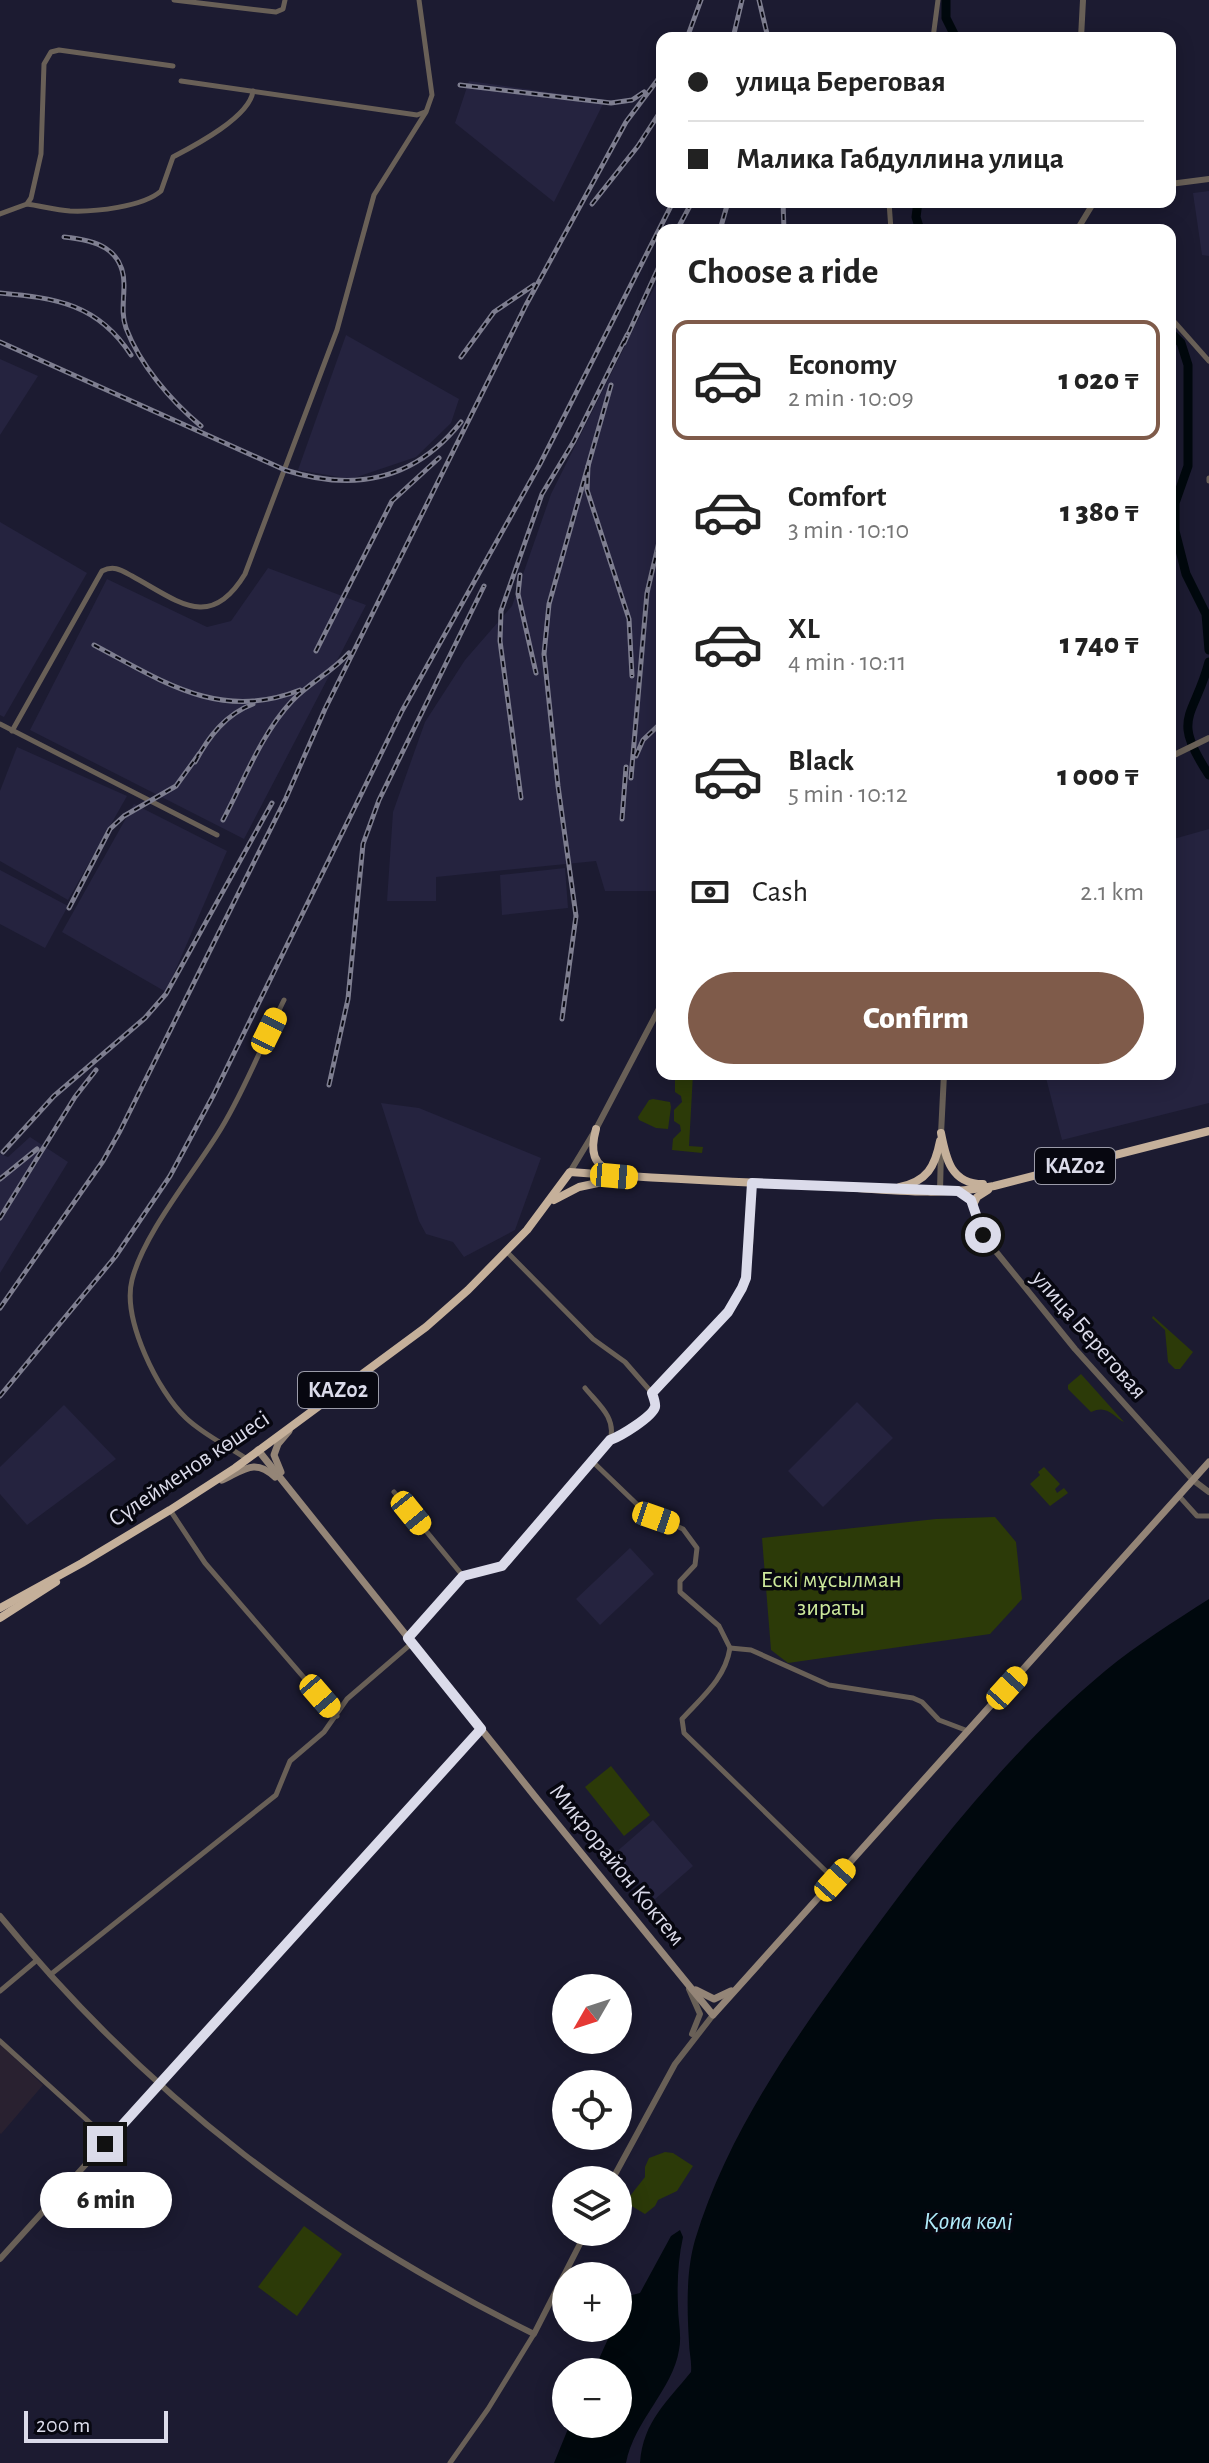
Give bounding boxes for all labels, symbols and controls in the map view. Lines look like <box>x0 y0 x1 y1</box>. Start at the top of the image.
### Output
text: улица Береговая <box>736 67 946 97</box>
text: Малика Габдуллина улица <box>736 144 1064 174</box>
text: Choose a ride <box>688 254 878 290</box>
icon: car <box>692 344 764 416</box>
text: Economy <box>788 350 897 380</box>
text: 1 020 ₸ <box>1058 365 1140 395</box>
text: 2 min · 10:09 <box>788 385 914 411</box>
icon: car <box>692 476 764 548</box>
text: Comfort <box>788 482 887 512</box>
text: 1 380 ₸ <box>1060 497 1140 527</box>
text: 3 min · 10:10 <box>788 517 909 543</box>
icon: car <box>692 608 764 680</box>
text: XL <box>788 614 820 644</box>
text: 1 740 ₸ <box>1060 629 1140 659</box>
text: 4 min · 10:11 <box>788 649 906 675</box>
icon: car <box>692 740 764 812</box>
text: Black <box>788 746 854 776</box>
text: 1 000 ₸ <box>1057 761 1140 791</box>
text: 5 min · 10:12 <box>788 781 908 807</box>
icon: cash <box>688 870 732 914</box>
text: Cash <box>752 877 808 907</box>
text: 2.1 km <box>1080 879 1144 905</box>
button: Confirm <box>688 972 1144 1064</box>
car <box>248 1004 290 1058</box>
road number: KАZ02 <box>1035 1148 1115 1184</box>
car <box>589 1162 639 1190</box>
route start <box>965 1217 1001 1253</box>
street label: улица Береговая <box>1026 1266 1151 1404</box>
road number: KАZ02 <box>298 1372 378 1408</box>
street label: Сүлейменов көшесі <box>104 1406 274 1532</box>
car <box>387 1487 435 1539</box>
car <box>629 1499 683 1537</box>
park label: Ескі мұсылман зираты <box>761 1568 901 1620</box>
car <box>982 1662 1032 1714</box>
car <box>295 1670 345 1722</box>
street label: Микрорайон Коктем <box>545 1780 689 1950</box>
car <box>810 1854 860 1906</box>
north arrow <box>552 1974 632 2054</box>
map controls <box>552 1974 632 2438</box>
button: locate <box>552 2070 632 2150</box>
route end <box>87 2126 123 2162</box>
button: layers <box>552 2166 632 2246</box>
callout: 6 min <box>39 2172 171 2228</box>
text: 6 min <box>77 2187 135 2213</box>
water label: Қопа көлі <box>924 2208 1013 2234</box>
button: + <box>552 2262 632 2342</box>
button: − <box>552 2358 632 2438</box>
scale bar <box>24 2407 168 2443</box>
text: 200 m <box>36 2414 90 2436</box>

